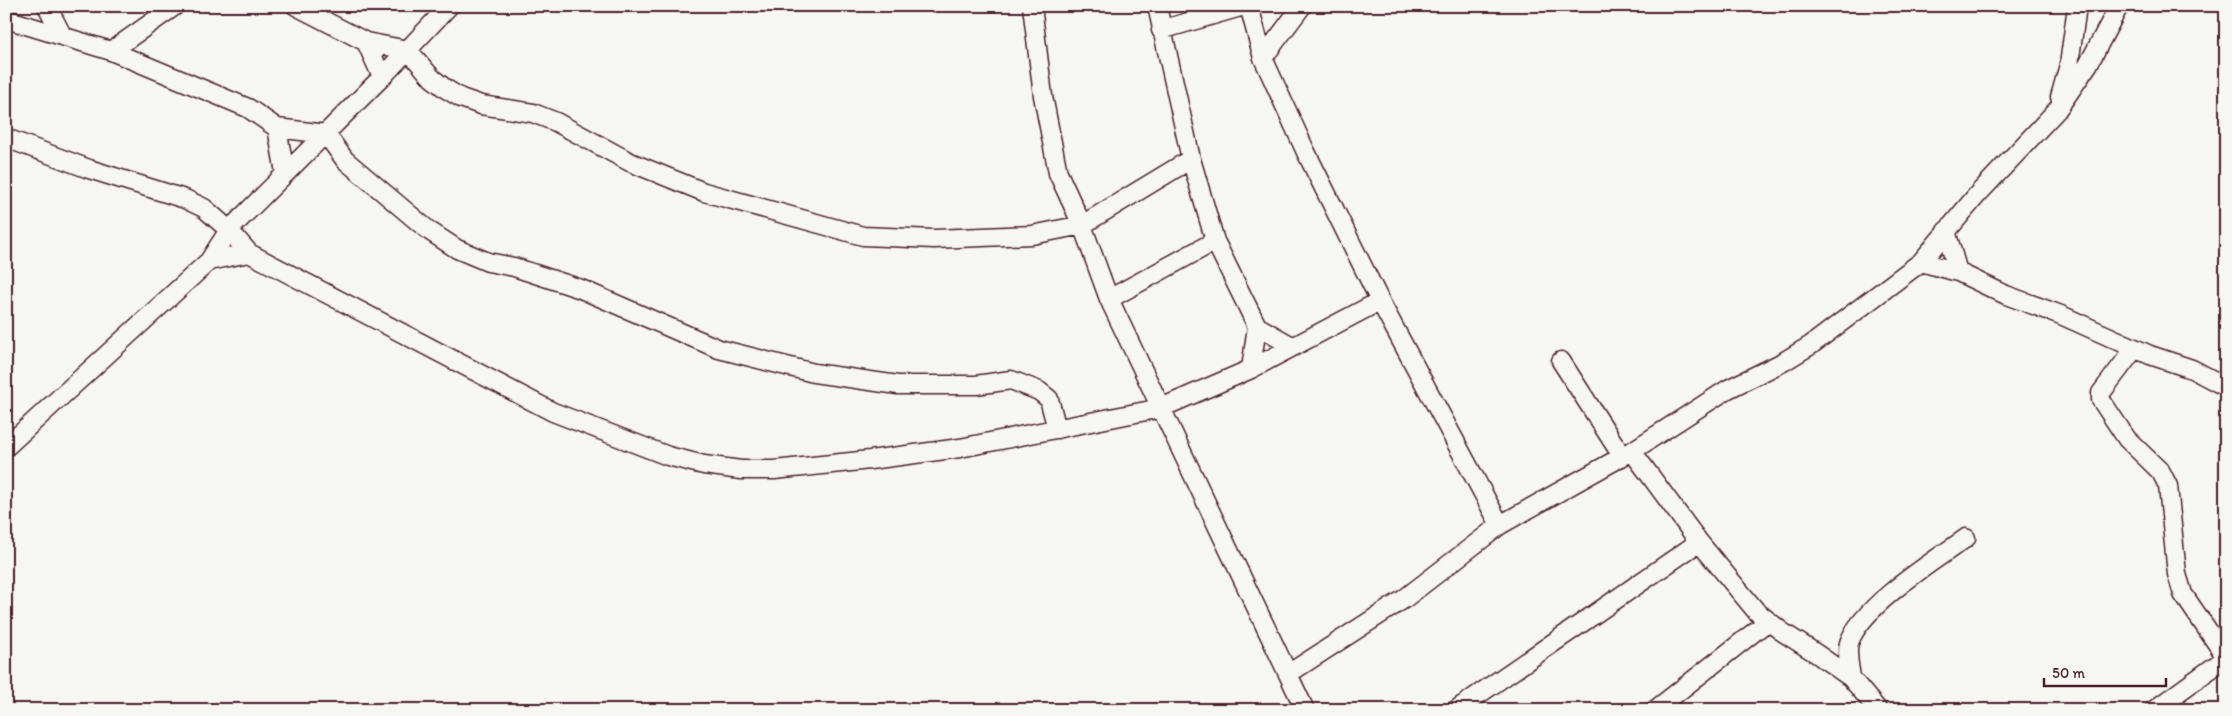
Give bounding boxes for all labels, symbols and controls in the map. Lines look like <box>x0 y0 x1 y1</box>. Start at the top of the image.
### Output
scale bar <box>2044 656 2167 688</box>
text: 50 m <box>2052 664 2085 682</box>

